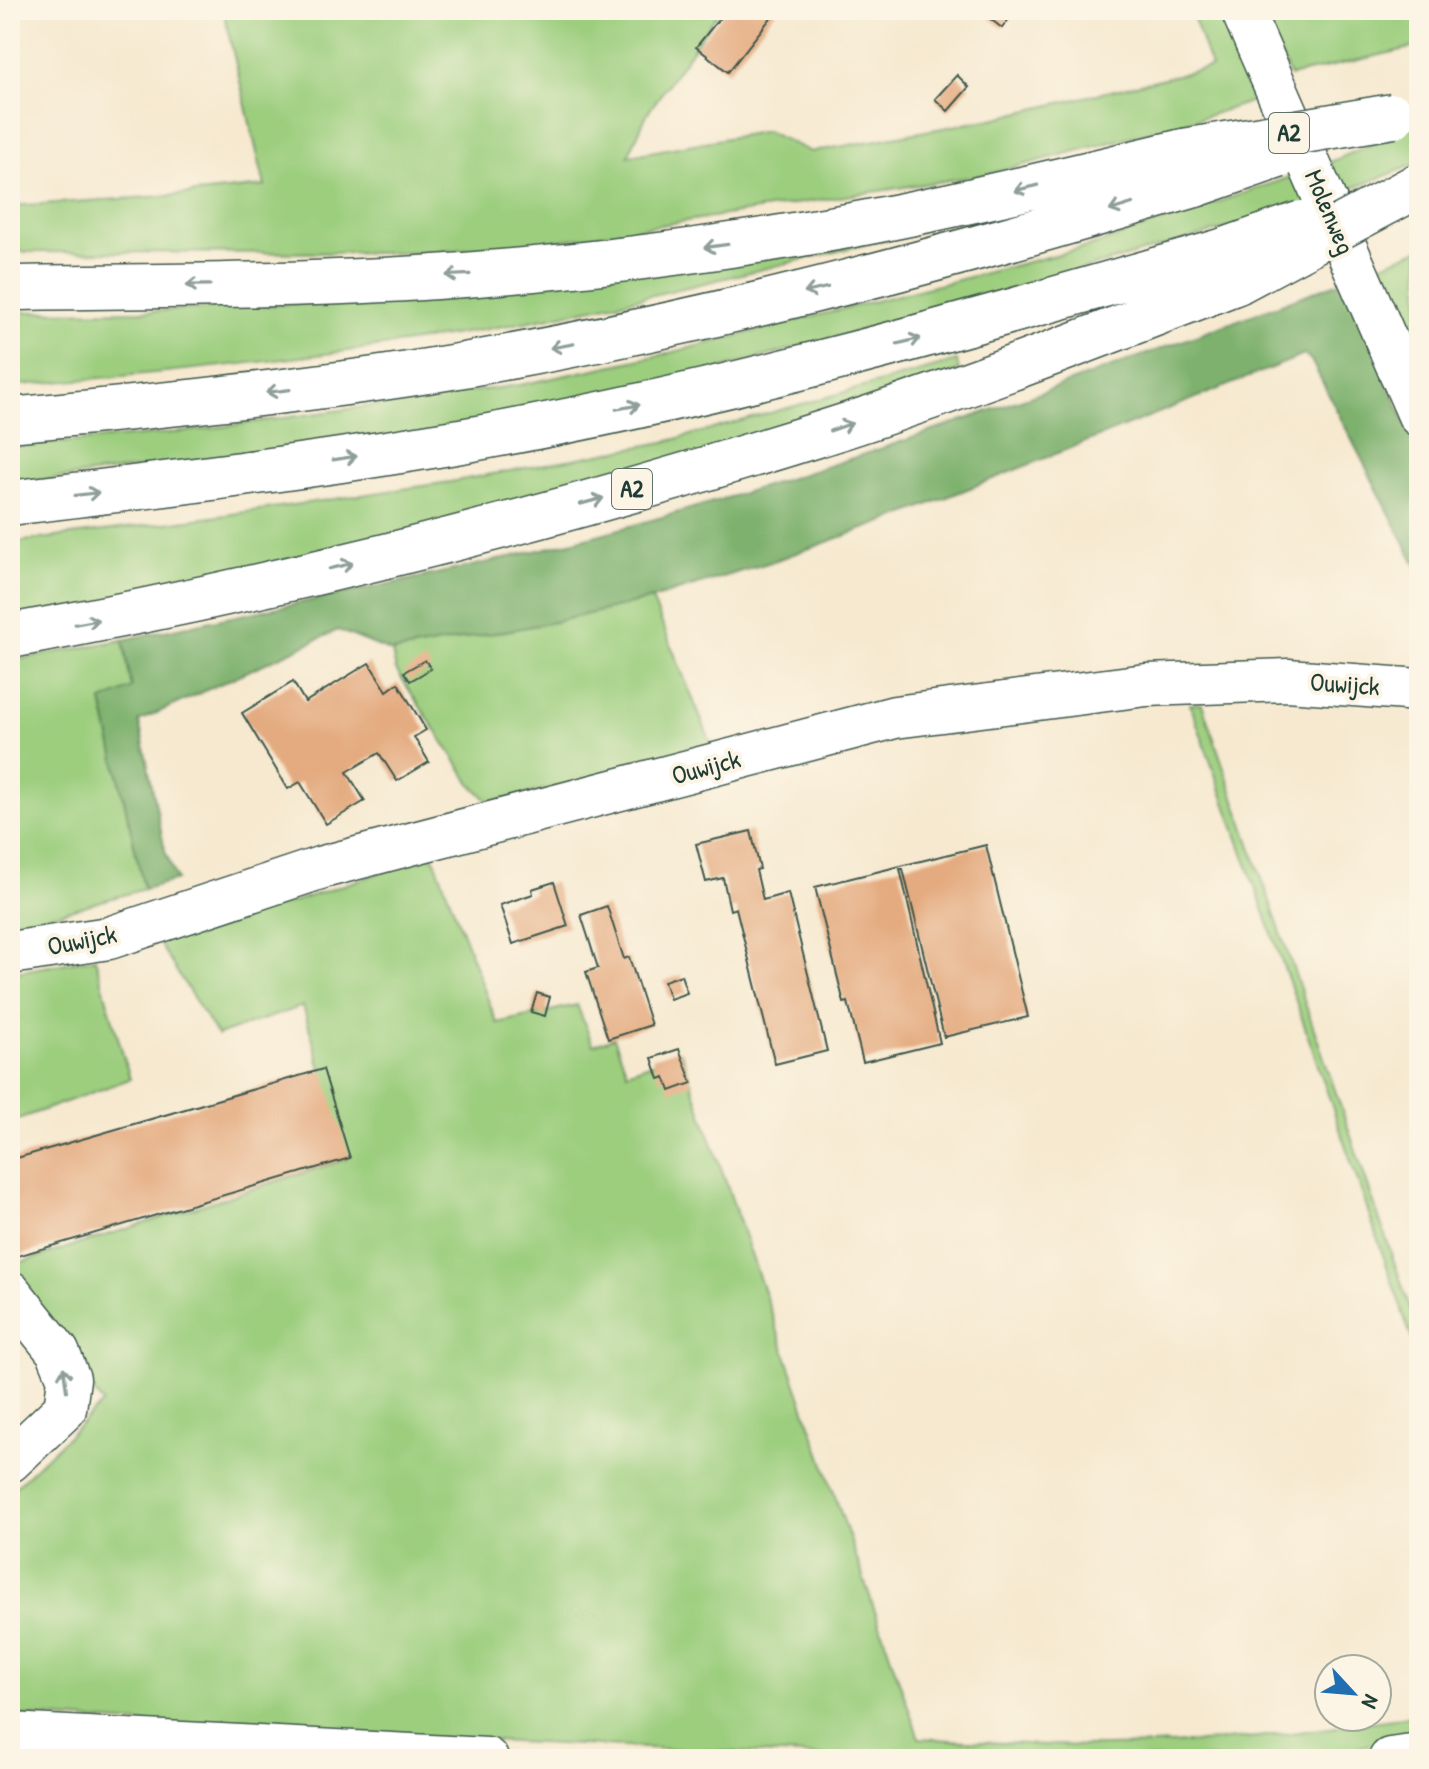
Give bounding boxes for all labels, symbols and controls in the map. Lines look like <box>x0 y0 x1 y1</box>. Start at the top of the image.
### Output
road number: A2 <box>1269 113 1309 153</box>
street label: Molenweg <box>1297 164 1364 260</box>
one-way arrow <box>1014 182 1040 197</box>
one-way arrow <box>1108 200 1134 215</box>
one-way arrow <box>703 239 730 254</box>
one-way arrow <box>445 268 472 283</box>
one-way arrow <box>185 278 212 293</box>
one-way arrow <box>803 283 829 298</box>
one-way arrow <box>895 332 921 347</box>
one-way arrow <box>550 339 575 354</box>
one-way arrow <box>266 384 291 399</box>
one-way arrow <box>615 399 641 414</box>
one-way arrow <box>829 418 854 433</box>
one-way arrow <box>332 450 357 465</box>
road number: A2 <box>612 469 652 509</box>
one-way arrow <box>74 486 100 501</box>
one-way arrow <box>579 492 605 507</box>
one-way arrow <box>327 558 353 573</box>
one-way arrow <box>74 614 99 629</box>
street label: Ouwijck <box>1309 664 1381 703</box>
street label: Ouwijck <box>668 741 744 792</box>
street label: Ouwijck <box>44 916 120 963</box>
one-way arrow <box>57 1367 72 1392</box>
north arrow <box>1313 1653 1393 1733</box>
text: N <box>1355 1690 1387 1714</box>

